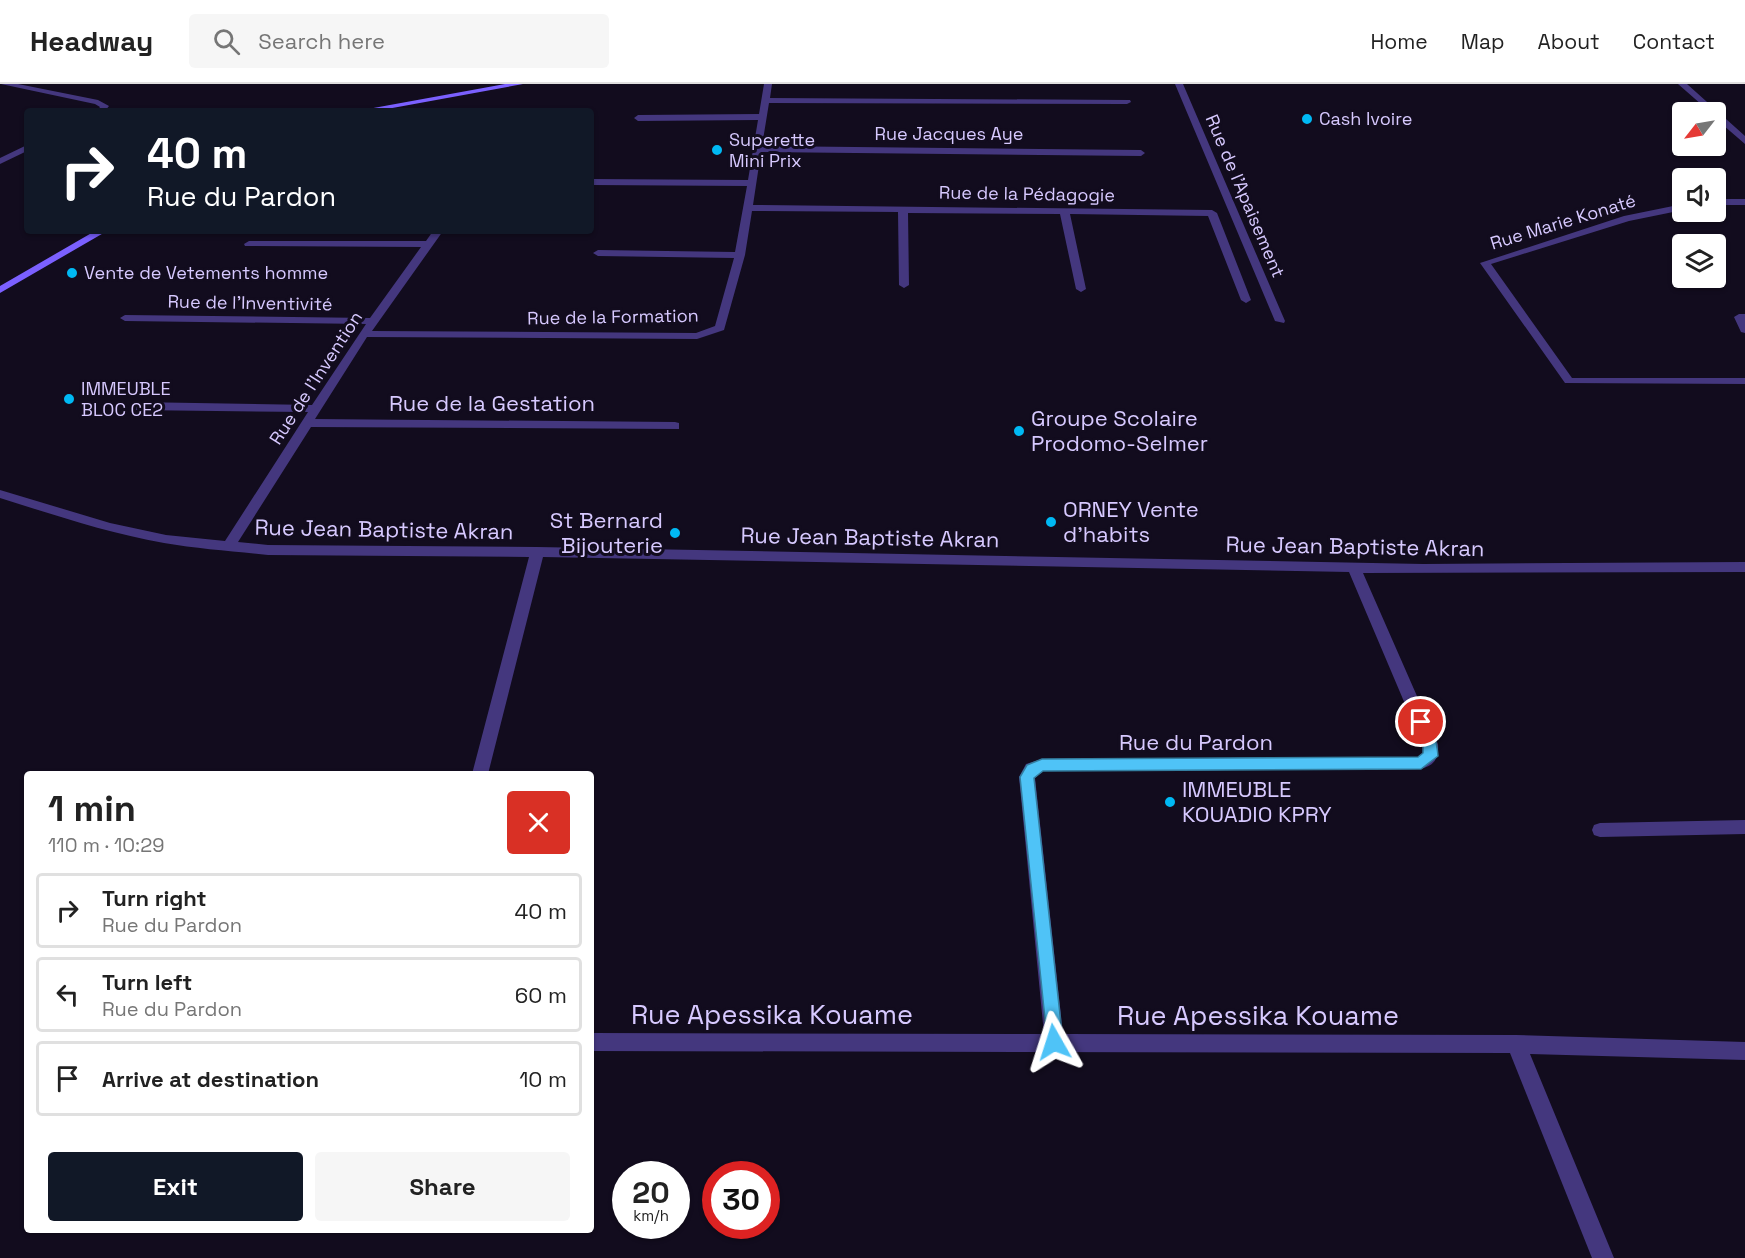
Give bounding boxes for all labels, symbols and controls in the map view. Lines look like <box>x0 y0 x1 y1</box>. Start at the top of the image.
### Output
search box <box>189 14 609 68</box>
text: Headway <box>30 23 153 59</box>
icon: search <box>210 25 243 58</box>
text: Search here <box>258 27 385 55</box>
text: Home <box>1370 28 1428 55</box>
text: Map <box>1461 28 1505 55</box>
text: About <box>1538 28 1600 55</box>
text: Contact <box>1633 28 1715 55</box>
north arrow <box>1672 102 1726 156</box>
map controls <box>1672 102 1726 288</box>
place label: Cash Ivoire <box>1319 107 1412 130</box>
street label: Rue de l'Apaisement <box>1201 111 1290 281</box>
marker: Cash Ivoire <box>1300 112 1314 126</box>
street label: Rue Jacques Aye <box>875 122 1023 145</box>
text: 40 m <box>147 127 247 180</box>
place label: Superette Mini Prix <box>729 128 815 172</box>
icon: right <box>48 132 126 210</box>
marker: Superette Mini Prix <box>710 143 724 157</box>
button: sound <box>1672 168 1726 222</box>
text: Rue du Pardon <box>147 179 336 214</box>
street label: Rue de la Pédagogie <box>939 180 1115 207</box>
street label: Rue Marie Konaté <box>1487 188 1639 255</box>
button: layers <box>1672 234 1726 288</box>
place label: Vente de Vetements homme <box>84 261 328 284</box>
marker: Vente de Vetements homme <box>65 266 79 280</box>
street label: Rue de l'Inventivité <box>167 290 333 315</box>
street label: Rue de la Formation <box>527 304 699 329</box>
street label: Rue de l'Invention <box>264 307 367 449</box>
place label: IMMEUBLE BLOC CE2 <box>81 377 171 421</box>
street label: Rue de la Gestation <box>389 389 595 417</box>
marker: IMMEUBLE BLOC CE2 <box>62 392 76 406</box>
place label: Groupe Scolaire Prodomo-Selmer <box>1031 404 1208 457</box>
marker: Groupe Scolaire Prodomo-Selmer <box>1012 424 1026 438</box>
place label: ORNEY Vente d'habits <box>1063 495 1199 548</box>
place label: St Bernard Bijouterie <box>550 506 663 559</box>
street label: Rue Jean Baptiste Akran <box>254 513 514 545</box>
marker: ORNEY Vente d'habits <box>1044 515 1058 529</box>
street label: Rue Jean Baptiste Akran <box>740 521 1000 553</box>
marker: St Bernard Bijouterie <box>668 526 682 540</box>
street label: Rue Jean Baptiste Akran <box>1225 530 1485 562</box>
pin <box>1395 696 1446 747</box>
icon: arrive <box>1404 705 1437 738</box>
street label: Rue du Pardon <box>1119 728 1273 756</box>
place label: IMMEUBLE KOUADIO KPRY <box>1182 775 1332 828</box>
text: 1 min <box>48 786 136 832</box>
button: close <box>507 791 570 854</box>
marker: IMMEUBLE KOUADIO KPRY <box>1163 795 1177 809</box>
text: 110 m · 10:29 <box>48 832 164 858</box>
text: Turn right <box>102 884 207 912</box>
icon: right <box>51 894 84 927</box>
text: 40 m <box>515 897 567 925</box>
text: Rue du Pardon <box>102 912 242 938</box>
text: Turn left <box>102 968 192 996</box>
icon: left <box>51 978 84 1011</box>
text: 60 m <box>515 981 567 1009</box>
text: Rue du Pardon <box>102 996 242 1022</box>
street label: Rue Apessika Kouame <box>631 997 913 1032</box>
street label: Rue Apessika Kouame <box>1117 998 1399 1033</box>
position arrow <box>1022 1010 1086 1074</box>
icon: arrive <box>51 1062 84 1095</box>
text: Arrive at destination <box>102 1065 319 1093</box>
text: 10 m <box>519 1065 567 1093</box>
button: Exit <box>48 1152 303 1221</box>
button: Share <box>315 1152 570 1221</box>
speed limit sign: 30 <box>702 1161 780 1239</box>
text: 20 <box>632 1173 670 1212</box>
text: km/h <box>633 1206 669 1225</box>

